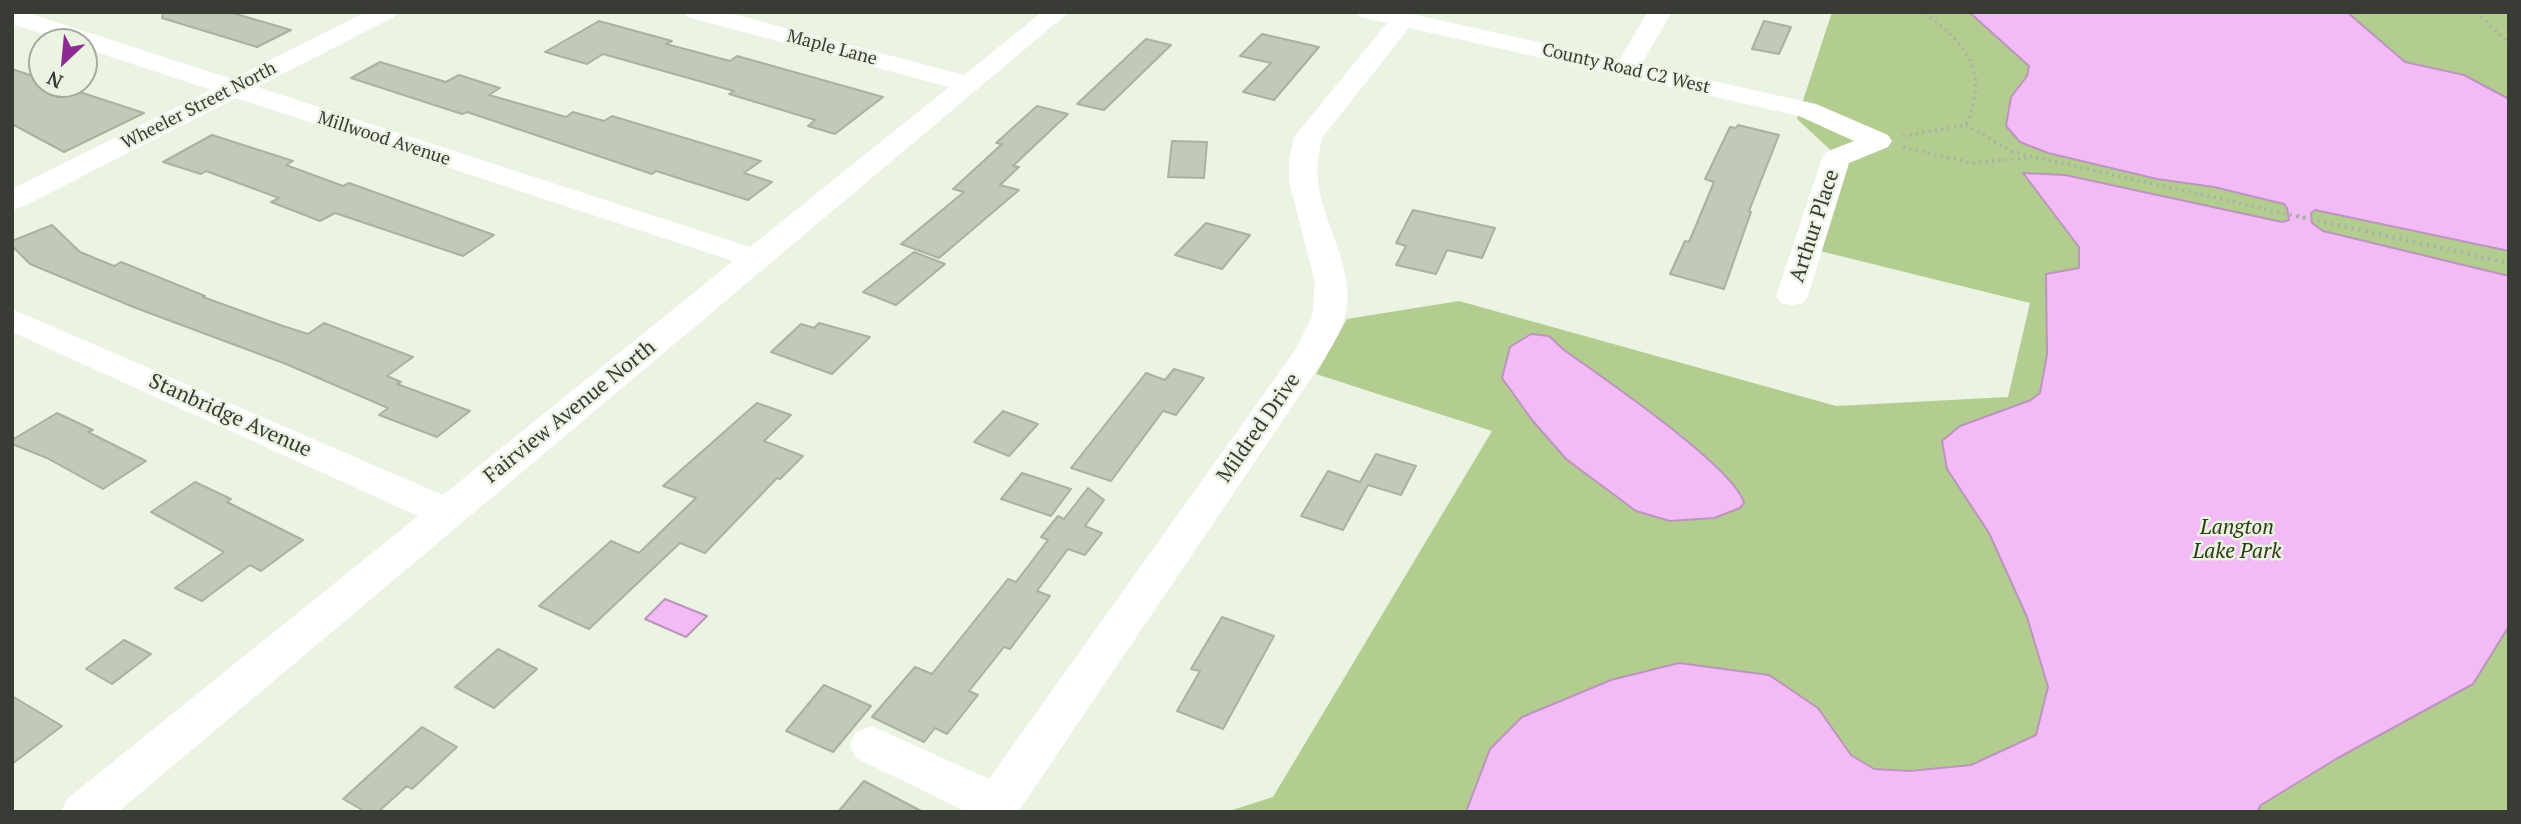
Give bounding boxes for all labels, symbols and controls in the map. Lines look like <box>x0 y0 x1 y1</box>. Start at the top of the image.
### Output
street label: Maple Lane <box>785 26 879 70</box>
north arrow <box>28 28 98 98</box>
street label: County Road C2 West <box>1540 39 1712 99</box>
street label: Wheeler Street North <box>118 58 280 154</box>
text: N <box>42 66 66 95</box>
street label: Millwood Avenue <box>315 107 453 171</box>
street label: Arthur Place <box>1785 166 1845 286</box>
street label: Fairview Avenue North <box>479 335 661 489</box>
street label: Mildred Drive <box>1212 368 1306 488</box>
street label: Stanbridge Avenue <box>145 369 315 463</box>
park label: Langton Lake Park <box>2193 515 2281 565</box>

